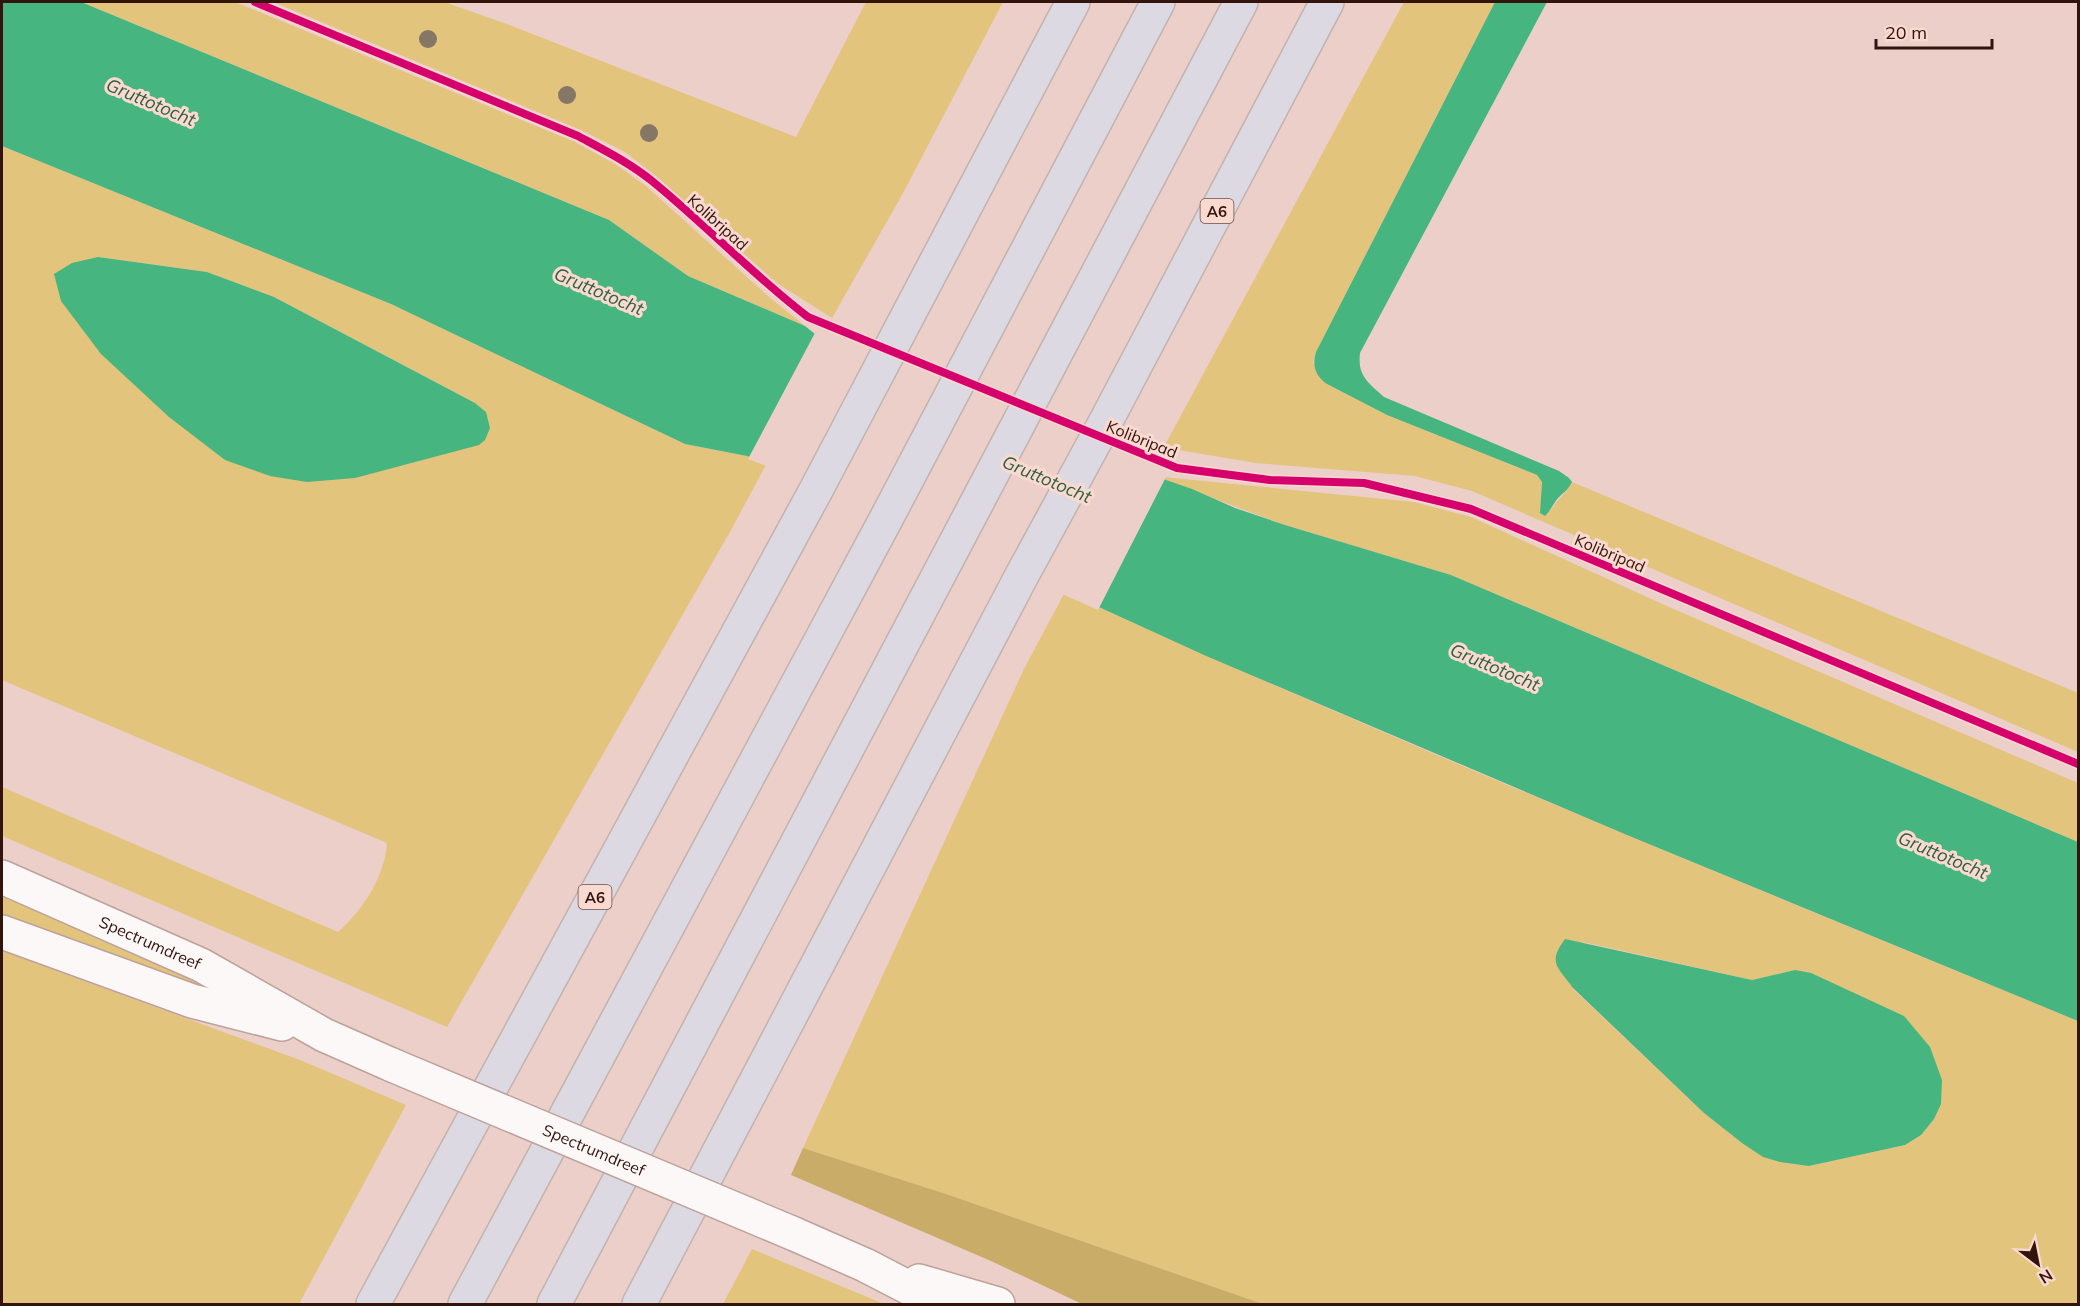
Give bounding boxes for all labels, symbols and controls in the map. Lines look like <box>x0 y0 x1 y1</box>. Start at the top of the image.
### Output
scale bar <box>1876 12 1992 50</box>
text: 20 m <box>1885 21 1927 44</box>
water label: Gruttotocht <box>103 73 200 131</box>
street label: Kolibripad <box>684 190 752 254</box>
road number: A6 <box>1200 199 1234 223</box>
water label: Gruttotocht <box>551 262 648 320</box>
street label: Kolibripad <box>1104 416 1180 462</box>
water label: Gruttotocht <box>999 450 1096 508</box>
street label: Kolibripad <box>1572 529 1648 577</box>
water label: Gruttotocht <box>1447 638 1544 696</box>
water label: Gruttotocht <box>1895 826 1992 884</box>
road number: A6 <box>578 885 612 909</box>
street label: Spectrumdreef <box>96 911 205 974</box>
street label: Spectrumdreef <box>540 1119 649 1180</box>
north arrow <box>2008 1234 2068 1294</box>
text: N <box>2036 1265 2056 1288</box>

